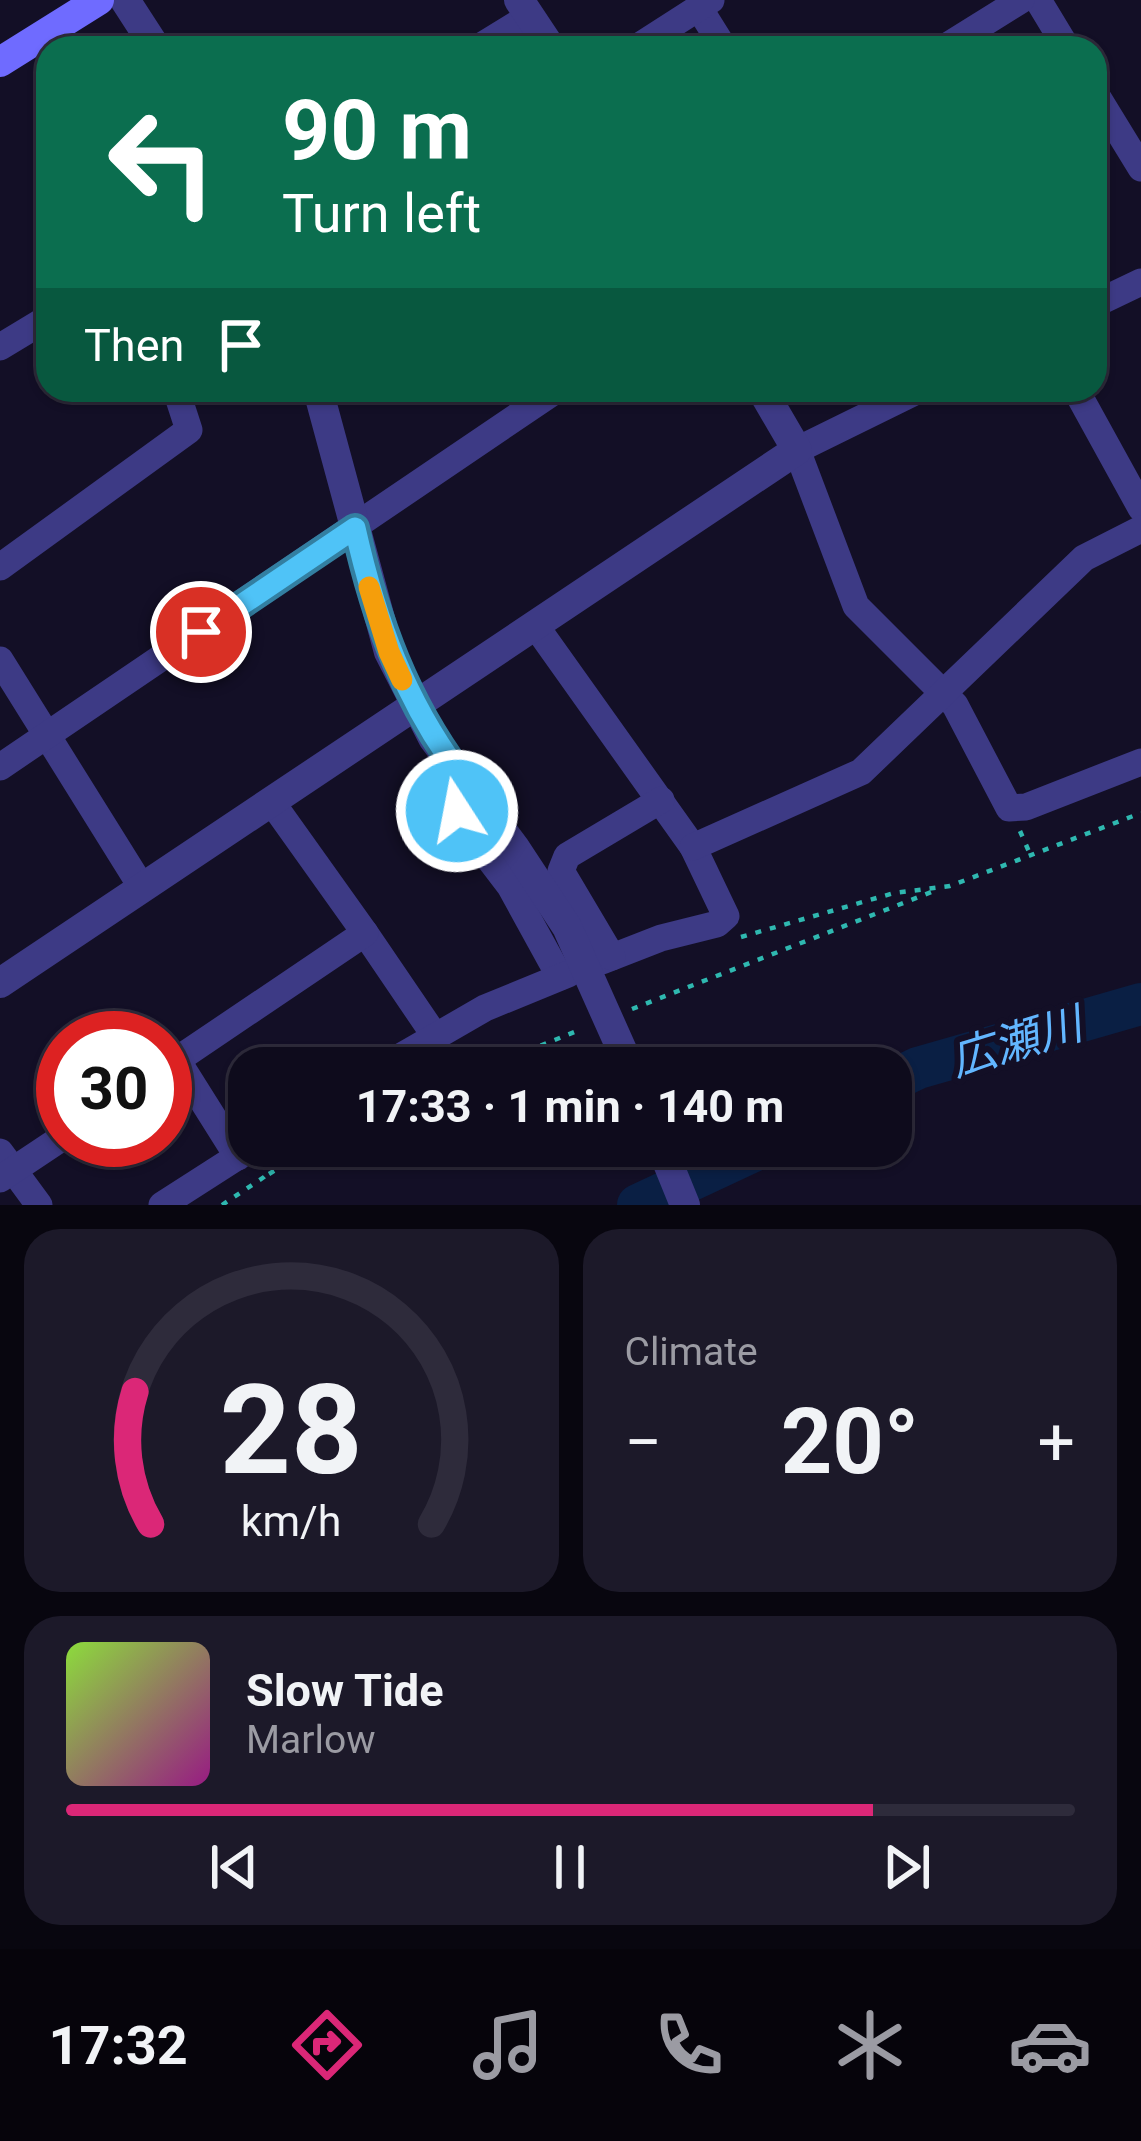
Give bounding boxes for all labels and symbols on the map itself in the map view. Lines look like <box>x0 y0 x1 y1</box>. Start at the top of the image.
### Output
pin <box>150 581 252 683</box>
position arrow <box>394 748 520 874</box>
water label: 広瀬川 <box>944 996 1092 1087</box>
speed limit sign: 30 <box>36 1011 192 1167</box>

